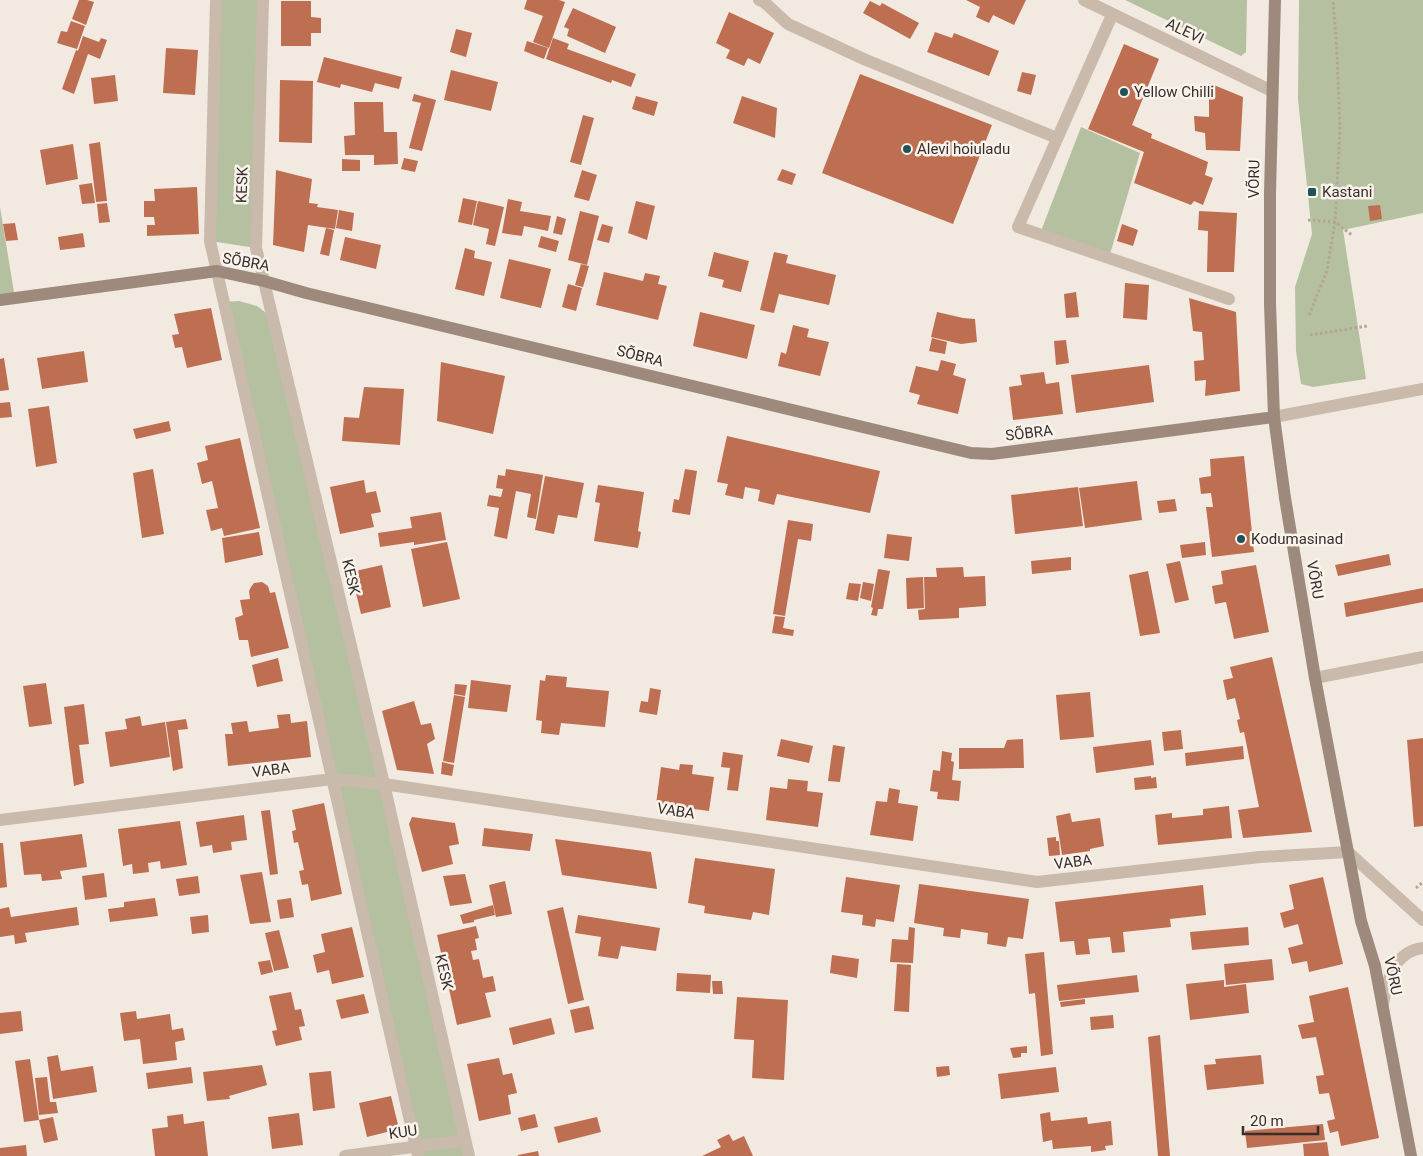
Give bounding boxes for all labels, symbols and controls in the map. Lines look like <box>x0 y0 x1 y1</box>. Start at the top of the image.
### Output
street label: ALEVI <box>1163 14 1207 48</box>
place label: Yellow Chilli <box>1134 83 1214 101</box>
marker: Yellow Chilli <box>1118 86 1130 98</box>
place label: Alevi hoiuladu <box>917 140 1010 158</box>
marker: Alevi hoiuladu <box>901 143 913 155</box>
street label: VÕRU <box>1245 159 1263 199</box>
street label: KESK <box>232 166 252 203</box>
place label: Kastani <box>1322 183 1372 201</box>
marker: Kastani <box>1306 186 1318 198</box>
street label: SÕBRA <box>221 249 271 275</box>
street label: SÕBRA <box>615 342 665 371</box>
street label: SÕBRA <box>1004 421 1054 445</box>
place label: Kodumasinad <box>1251 530 1343 548</box>
marker: Kodumasinad <box>1235 533 1247 545</box>
street label: KESK <box>338 557 364 597</box>
street label: VÕRU <box>1303 559 1327 601</box>
street label: VABA <box>251 759 291 781</box>
street label: VABA <box>656 799 696 823</box>
street label: VABA <box>1053 851 1093 873</box>
street label: KESK <box>431 952 457 992</box>
street label: VÕRU <box>1380 955 1406 997</box>
scale bar <box>1243 1104 1318 1136</box>
text: 20 m <box>1250 1112 1284 1130</box>
street label: KUU <box>387 1121 419 1143</box>

